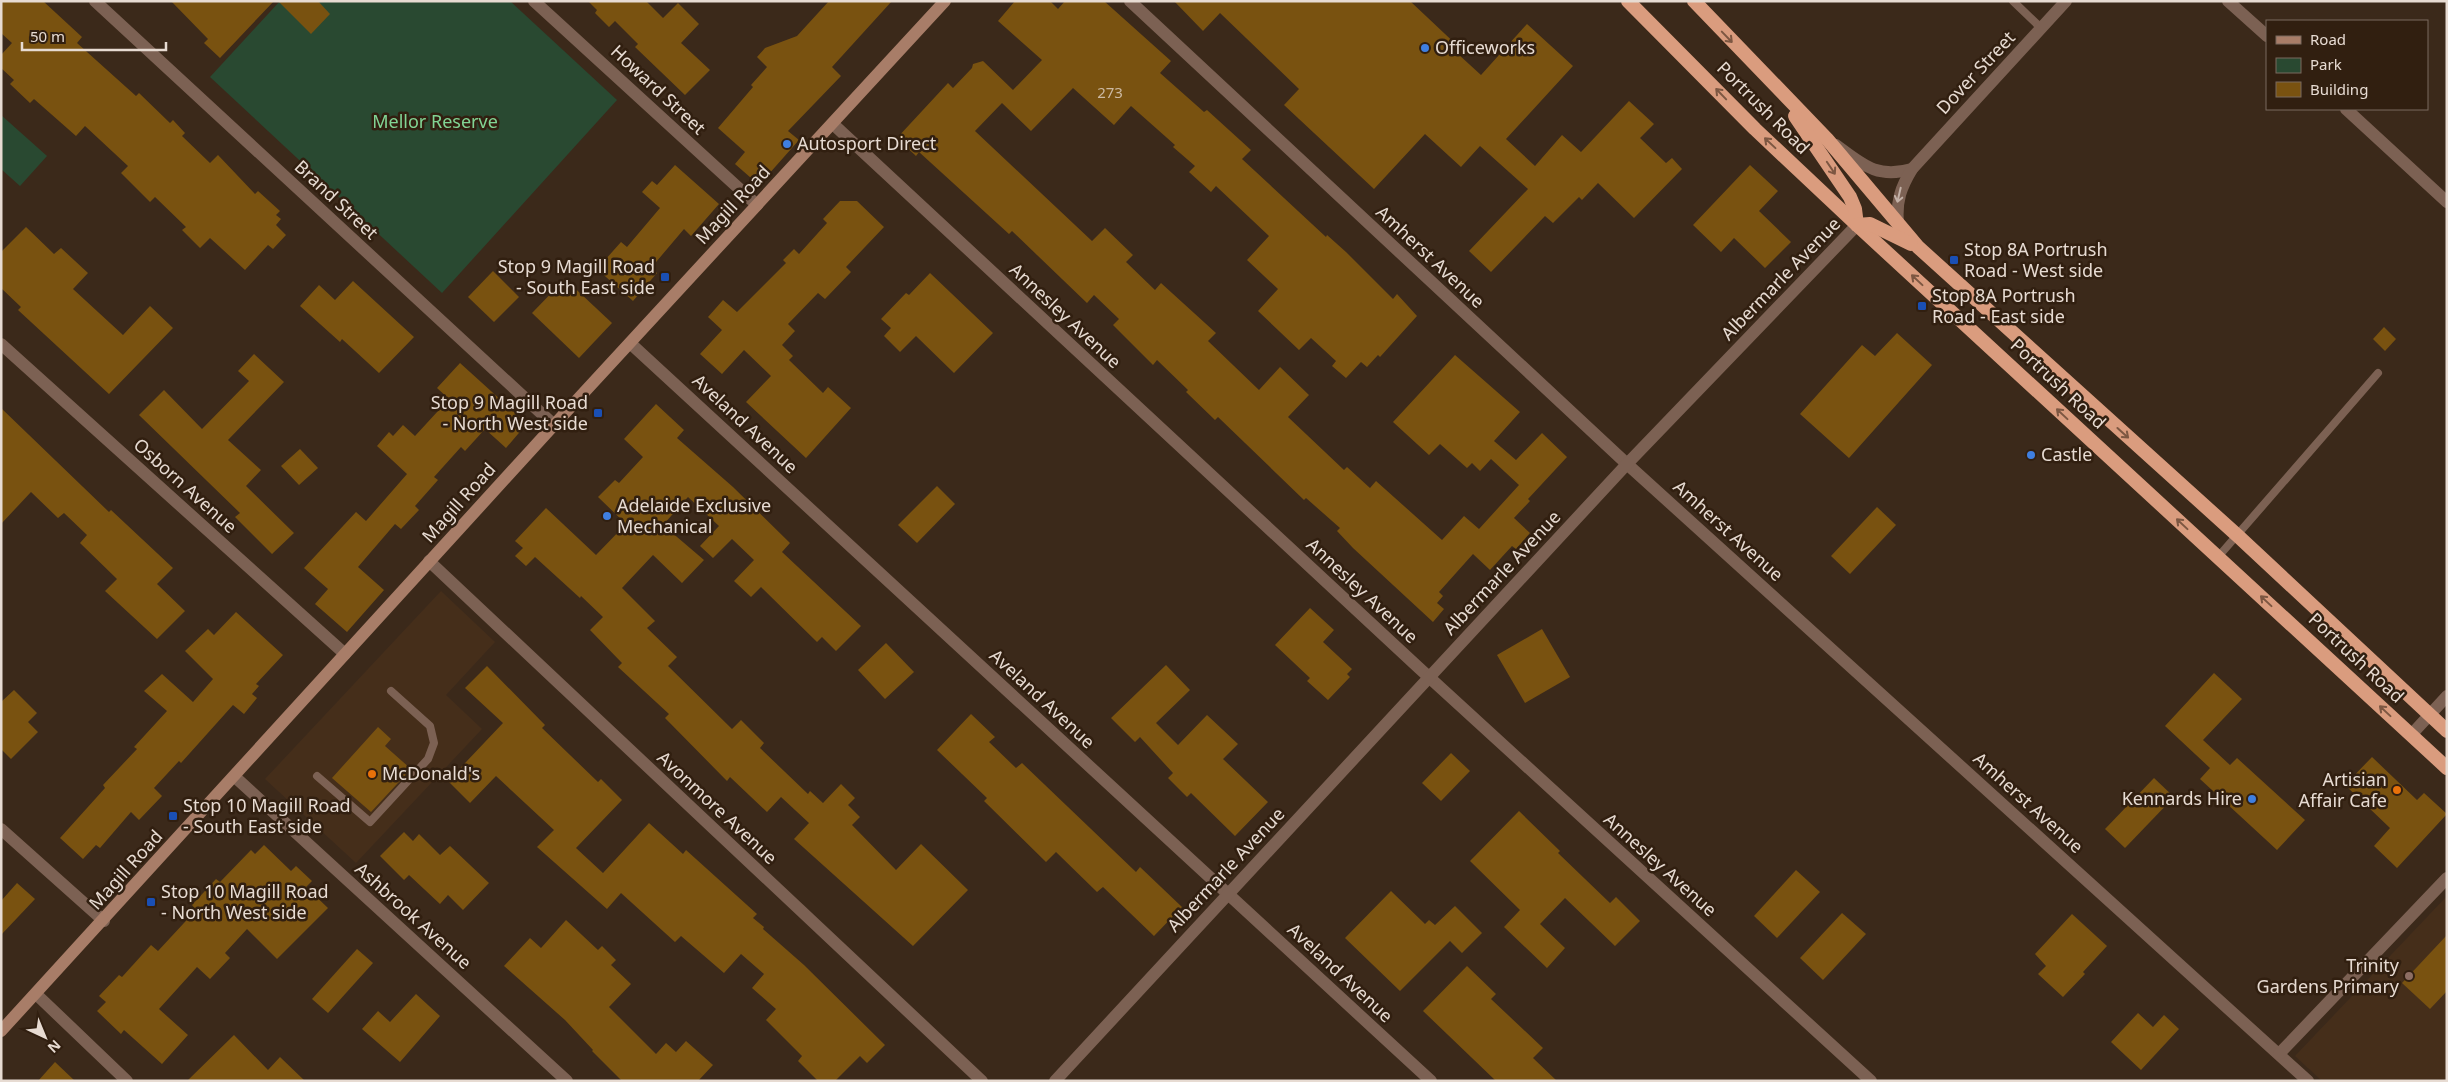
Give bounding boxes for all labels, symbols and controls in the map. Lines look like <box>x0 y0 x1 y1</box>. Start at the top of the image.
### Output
scale bar <box>22 20 166 52</box>
legend <box>2266 20 2428 110</box>
street label: Dover Street <box>1931 25 2020 119</box>
text: 50 m <box>30 26 65 46</box>
text: Road <box>2310 29 2346 49</box>
one-way arrow <box>1721 30 1733 43</box>
place label: Officeworks <box>1435 35 1535 59</box>
street label: Howard Street <box>606 39 712 140</box>
marker: Officeworks <box>1419 42 1431 54</box>
text: Park <box>2310 54 2342 74</box>
street label: Portrush Road <box>1712 56 1815 159</box>
text: Building <box>2310 79 2368 99</box>
house number: 273 <box>1097 82 1123 102</box>
one-way arrow <box>1715 88 1727 100</box>
park label: Mellor Reserve <box>372 109 498 133</box>
place label: Autosport Direct <box>797 131 937 155</box>
one-way arrow <box>1764 137 1777 149</box>
marker: Autosport Direct <box>781 138 793 150</box>
street label: Brand Street <box>290 154 384 245</box>
street label: Magill Road <box>690 160 775 249</box>
one-way arrow <box>1826 161 1836 175</box>
one-way arrow <box>1894 186 1903 202</box>
street label: Amherst Avenue <box>1371 200 1490 313</box>
street label: Albermarle Avenue <box>1715 212 1845 345</box>
place label: Stop 8A Portrush Road - West side <box>1964 237 2108 282</box>
place label: Stop 9 Magill Road - South East side <box>498 254 655 299</box>
marker: Stop 8A Portrush Road - West side <box>1948 254 1960 266</box>
street label: Annesley Avenue <box>1005 257 1127 373</box>
marker: Stop 9 Magill Road - South East side <box>659 271 671 283</box>
one-way arrow <box>1910 274 1923 286</box>
place label: Stop 8A Portrush Road - East side <box>1932 283 2076 328</box>
marker: Stop 8A Portrush Road - East side <box>1916 300 1928 312</box>
street label: Portrush Road <box>2006 333 2111 434</box>
street label: Aveland Avenue <box>688 368 803 478</box>
place label: Stop 9 Magill Road - North West side <box>431 390 588 435</box>
marker: Stop 9 Magill Road - North West side <box>592 407 604 419</box>
one-way arrow <box>2056 408 2069 420</box>
one-way arrow <box>2116 427 2129 439</box>
street label: Osborn Avenue <box>129 432 242 538</box>
place label: Castle <box>2041 442 2092 466</box>
marker: Castle <box>2025 449 2037 461</box>
street label: Magill Road <box>416 457 500 547</box>
street label: Amherst Avenue <box>1669 474 1789 586</box>
place label: Adelaide Exclusive Mechanical <box>617 493 771 538</box>
street label: Albermarle Avenue <box>1437 505 1565 640</box>
marker: Adelaide Exclusive Mechanical <box>601 510 613 522</box>
one-way arrow <box>2175 518 2188 530</box>
street label: Annesley Avenue <box>1302 532 1424 648</box>
one-way arrow <box>2259 595 2272 607</box>
street label: Portrush Road <box>2304 607 2409 708</box>
street label: Aveland Avenue <box>985 643 1100 753</box>
one-way arrow <box>2379 705 2392 717</box>
street label: Avonmore Avenue <box>653 745 783 869</box>
street label: Amherst Avenue <box>1969 746 2089 858</box>
place label: McDonald's <box>382 761 480 785</box>
place label: Artisian Affair Cafe <box>2298 767 2387 812</box>
marker: McDonald's <box>366 768 378 780</box>
marker: Artisian Affair Cafe <box>2391 784 2403 796</box>
place label: Kennards Hire <box>2122 786 2242 810</box>
place label: Stop 10 Magill Road - South East side <box>183 793 351 838</box>
marker: Kennards Hire <box>2246 793 2258 805</box>
street label: Albermarle Avenue <box>1161 802 1289 937</box>
street label: Annesley Avenue <box>1599 807 1722 921</box>
marker: Stop 10 Magill Road - South East side <box>167 810 179 822</box>
street label: Magill Road <box>83 824 167 914</box>
street label: Ashbrook Avenue <box>350 857 477 974</box>
place label: Stop 10 Magill Road - North West side <box>161 879 329 924</box>
marker: Stop 10 Magill Road - North West side <box>145 896 157 908</box>
street label: Aveland Avenue <box>1283 917 1398 1027</box>
place label: Trinity Gardens Primary <box>2257 953 2400 998</box>
marker: Trinity Gardens Primary <box>2403 970 2415 982</box>
north arrow <box>20 1012 70 1062</box>
text: N <box>44 1036 65 1058</box>

